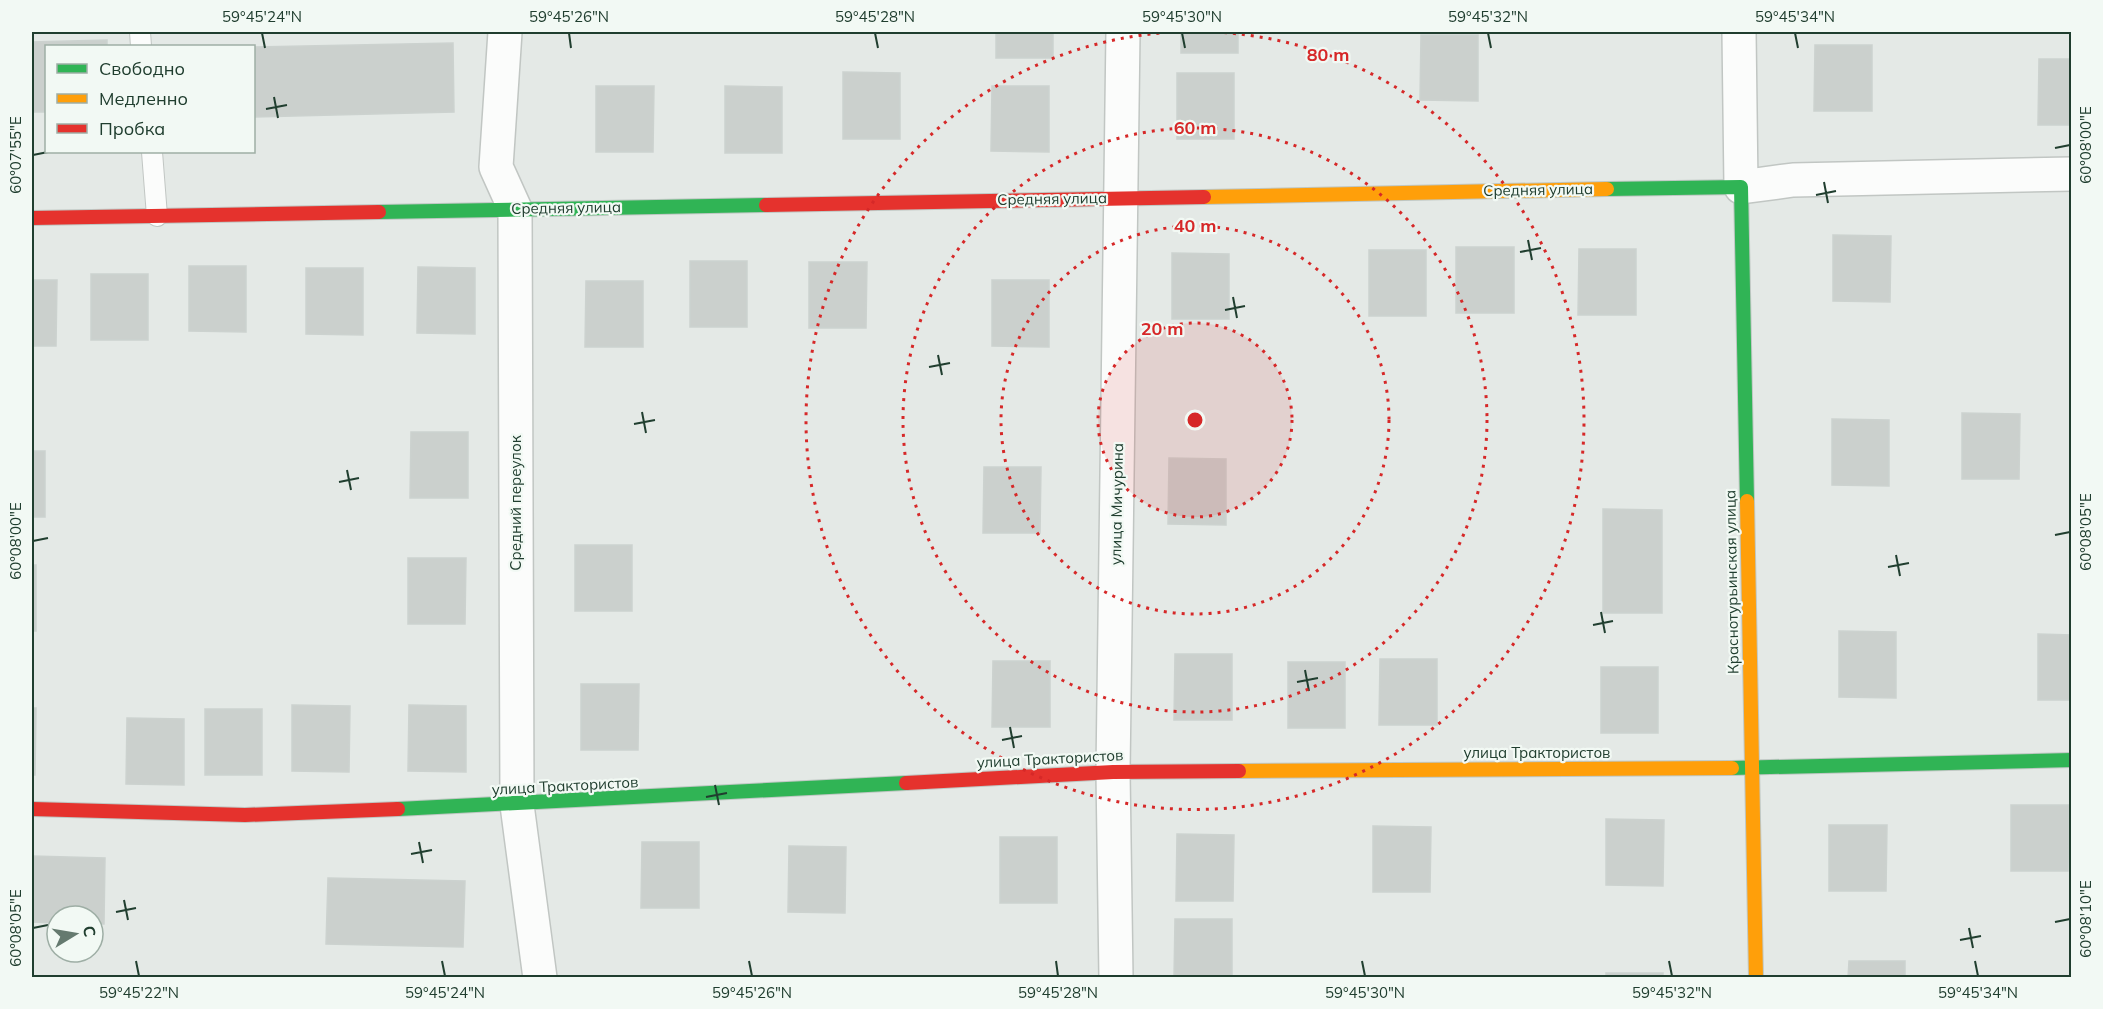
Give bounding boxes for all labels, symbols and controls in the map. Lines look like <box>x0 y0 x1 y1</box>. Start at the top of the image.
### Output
text: 59°45'24"N <box>222 7 302 26</box>
text: 59°45'26"N <box>529 7 609 26</box>
text: 59°45'28"N <box>835 7 915 26</box>
text: 59°45'30"N <box>1142 7 1222 26</box>
text: 59°45'32"N <box>1448 7 1528 26</box>
text: 59°45'34"N <box>1755 7 1835 26</box>
text: 80 m <box>1307 43 1349 66</box>
legend <box>45 45 255 153</box>
text: Свободно <box>99 57 185 80</box>
text: Медленно <box>99 87 188 110</box>
text: 60°08'00"E <box>2076 106 2095 184</box>
text: 60°07'55"E <box>6 116 25 194</box>
text: 60 m <box>1174 116 1216 139</box>
text: Пробка <box>99 117 165 140</box>
street label: Средняя улица <box>1483 179 1593 200</box>
street label: Средняя улица <box>997 188 1107 209</box>
street label: Средняя улица <box>511 197 621 218</box>
text: 40 m <box>1174 214 1216 237</box>
text: 20 m <box>1141 317 1183 340</box>
centre of rings <box>1185 410 1205 430</box>
street label: Средний переулок <box>506 434 525 571</box>
street label: улица Мичурина <box>1106 443 1127 565</box>
street label: Краснотурьинская улица <box>1720 490 1743 674</box>
text: 60°08'05"E <box>2076 493 2095 571</box>
text: 60°08'00"E <box>6 502 25 580</box>
street label: улица Трактористов <box>1464 743 1610 762</box>
street label: улица Трактористов <box>976 745 1124 772</box>
street label: улица Трактористов <box>491 772 639 799</box>
text: 60°08'10"E <box>2076 880 2095 958</box>
text: 60°08'05"E <box>6 889 25 967</box>
north arrow <box>45 904 105 964</box>
text: С <box>79 924 101 938</box>
text: 59°45'22"N <box>99 983 179 1002</box>
text: 59°45'24"N <box>405 983 485 1002</box>
text: 59°45'26"N <box>712 983 792 1002</box>
text: 59°45'28"N <box>1018 983 1098 1002</box>
text: 59°45'30"N <box>1325 983 1405 1002</box>
text: 59°45'32"N <box>1632 983 1712 1002</box>
text: 59°45'34"N <box>1938 983 2018 1002</box>

